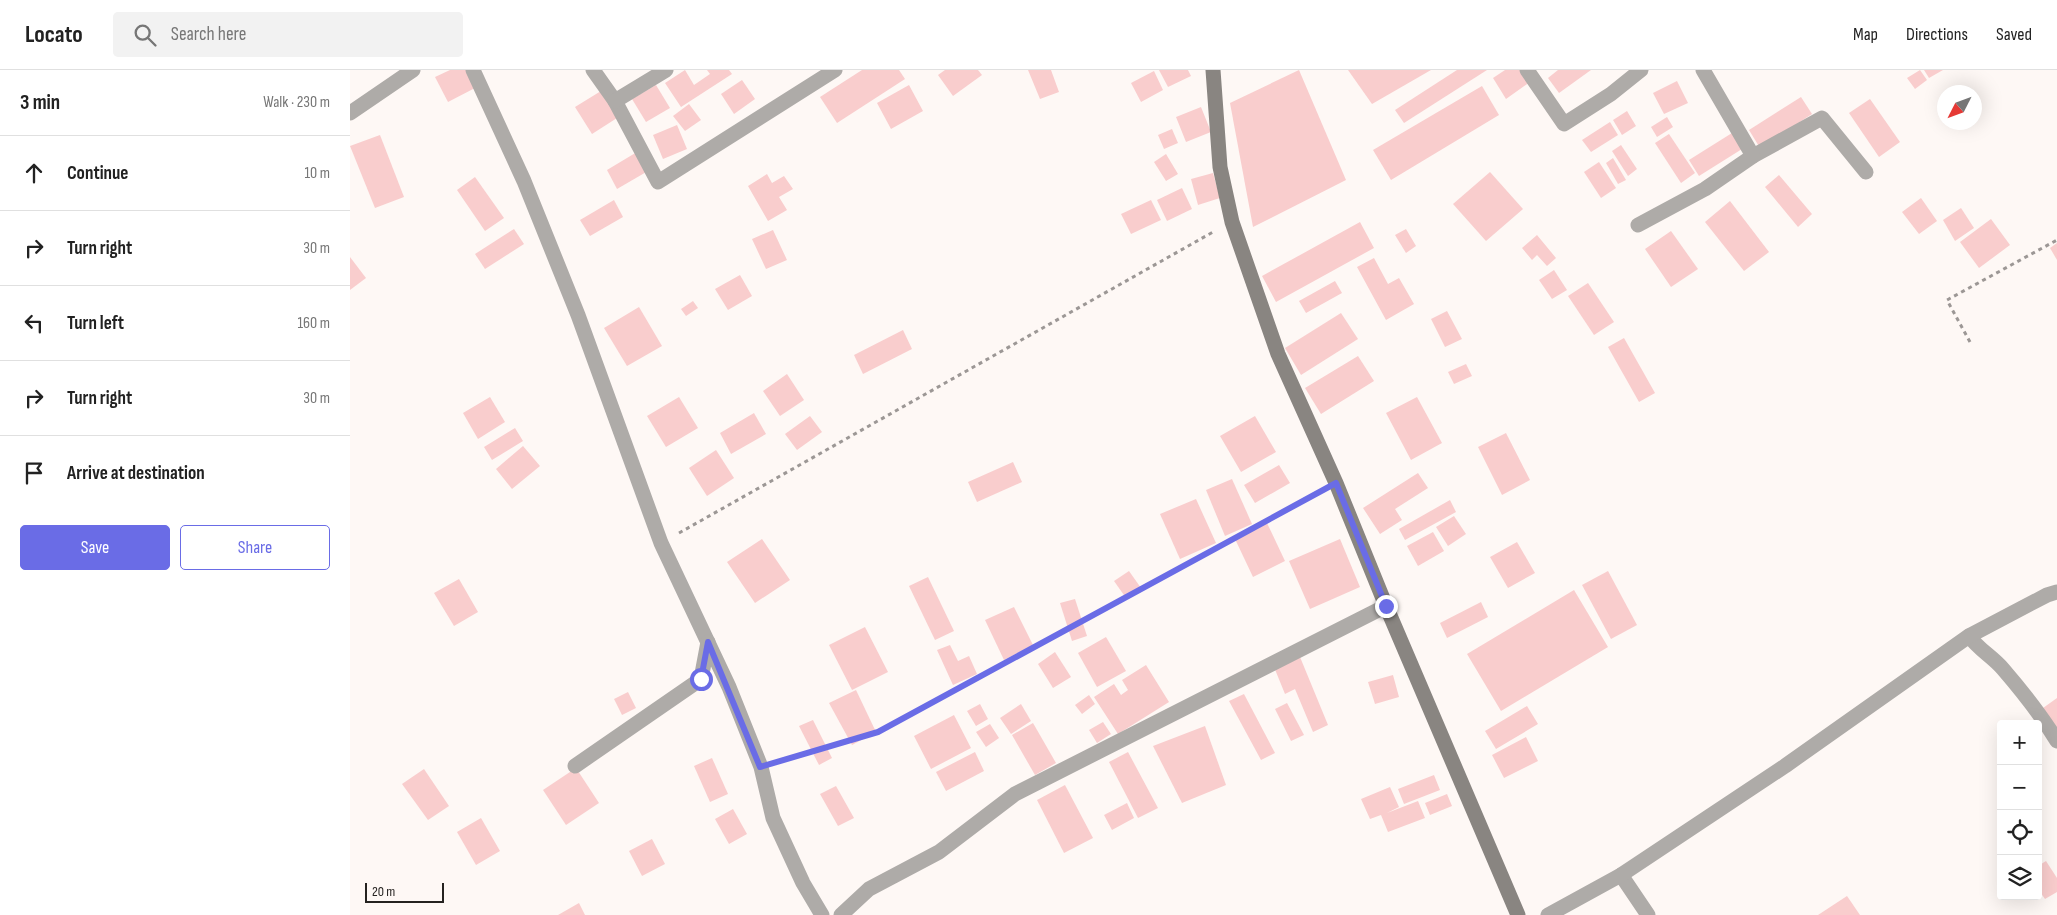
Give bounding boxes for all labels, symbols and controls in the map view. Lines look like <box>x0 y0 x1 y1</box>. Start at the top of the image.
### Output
search box <box>113 12 463 57</box>
text: Locato <box>25 20 83 49</box>
icon: search <box>131 21 159 49</box>
text: Search here <box>171 23 246 46</box>
text: Map <box>1853 24 1878 45</box>
text: Directions <box>1906 24 1968 45</box>
text: Saved <box>1996 24 2032 45</box>
north arrow <box>1937 85 1982 130</box>
text: 3 min <box>20 90 60 115</box>
text: Walk · 230 m <box>263 93 330 112</box>
icon: ahead <box>20 159 48 187</box>
text: Continue <box>67 162 128 185</box>
text: 10 m <box>304 164 330 183</box>
icon: right <box>20 234 48 262</box>
text: Turn right <box>67 237 132 260</box>
text: 30 m <box>303 239 330 258</box>
icon: left <box>20 309 48 337</box>
text: Turn left <box>67 312 124 335</box>
text: 160 m <box>297 314 330 333</box>
icon: right <box>20 384 48 412</box>
text: Turn right <box>67 387 132 410</box>
text: 30 m <box>303 389 330 408</box>
icon: arrive <box>20 459 48 487</box>
text: Arrive at destination <box>67 462 205 485</box>
button: Save <box>20 525 170 570</box>
button: Share <box>180 525 330 570</box>
route end <box>1375 595 1398 618</box>
route start <box>690 668 713 691</box>
map controls <box>1997 720 2042 900</box>
button: + <box>1997 720 2042 765</box>
button: − <box>1997 765 2042 810</box>
button: locate <box>1997 810 2042 855</box>
button: layers <box>1997 855 2042 900</box>
scale bar <box>365 880 444 903</box>
text: 20 m <box>372 883 395 900</box>

